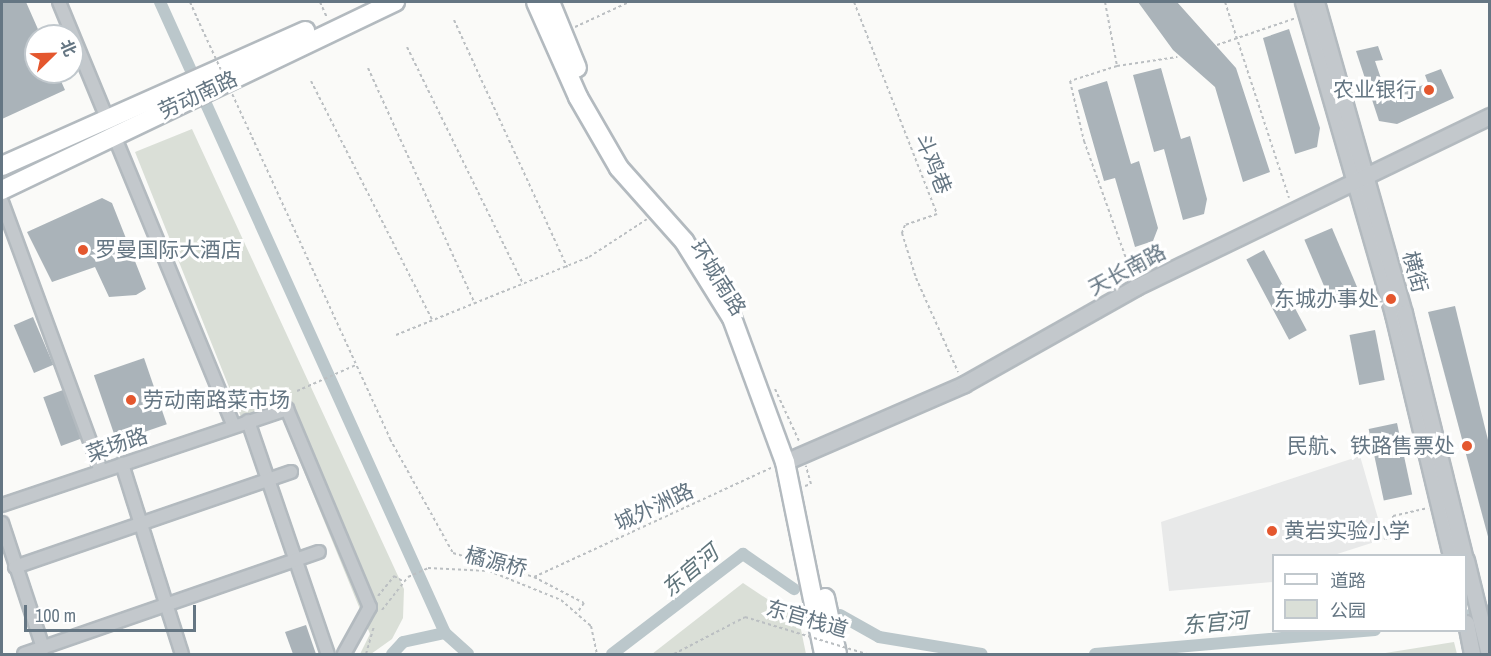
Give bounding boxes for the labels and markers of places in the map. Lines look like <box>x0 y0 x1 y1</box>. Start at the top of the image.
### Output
place label: 农业银行 <box>1333 77 1417 103</box>
marker: 农业银行 <box>1422 83 1436 97</box>
place label: 罗曼国际大酒店 <box>95 237 242 263</box>
marker: 罗曼国际大酒店 <box>76 243 90 257</box>
place label: 东城办事处 <box>1274 286 1379 312</box>
marker: 东城办事处 <box>1384 292 1398 306</box>
place label: 劳动南路菜市场 <box>143 387 290 413</box>
marker: 劳动南路菜市场 <box>124 393 138 407</box>
place label: 民航、铁路售票处 <box>1287 433 1455 459</box>
marker: 民航、铁路售票处 <box>1460 439 1474 453</box>
place label: 黄岩实验小学 <box>1284 518 1410 544</box>
marker: 黄岩实验小学 <box>1265 524 1279 538</box>

